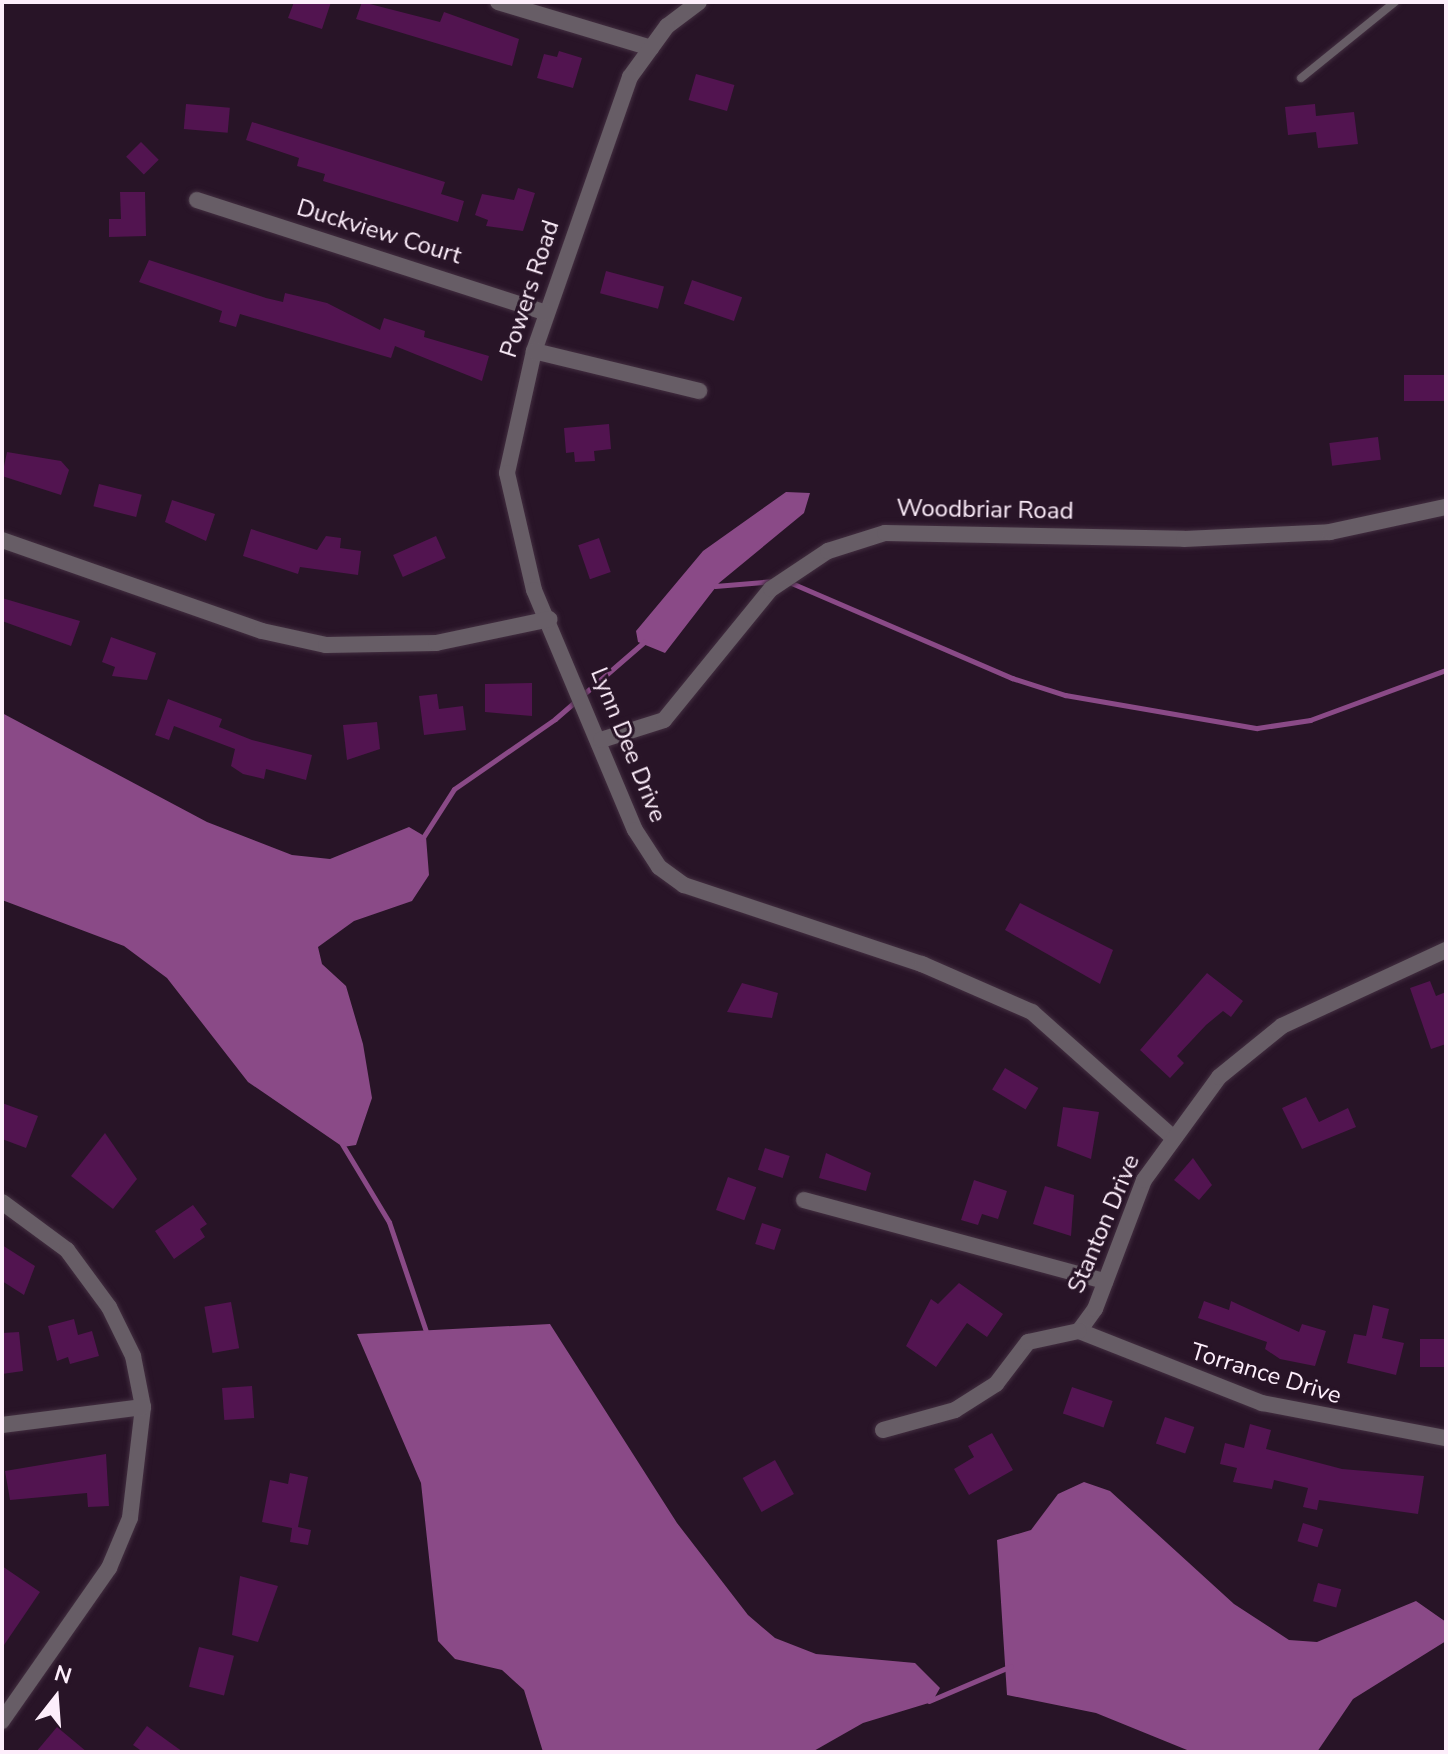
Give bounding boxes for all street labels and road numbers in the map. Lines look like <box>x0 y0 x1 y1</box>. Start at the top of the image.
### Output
street label: Duckview Court <box>293 193 465 271</box>
street label: Powers Road <box>494 217 566 361</box>
street label: Woodbriar Road <box>896 494 1074 526</box>
street label: Lynn Dee Drive <box>584 663 672 827</box>
street label: Stanton Drive <box>1062 1150 1146 1298</box>
street label: Torrance Drive <box>1187 1337 1345 1411</box>

